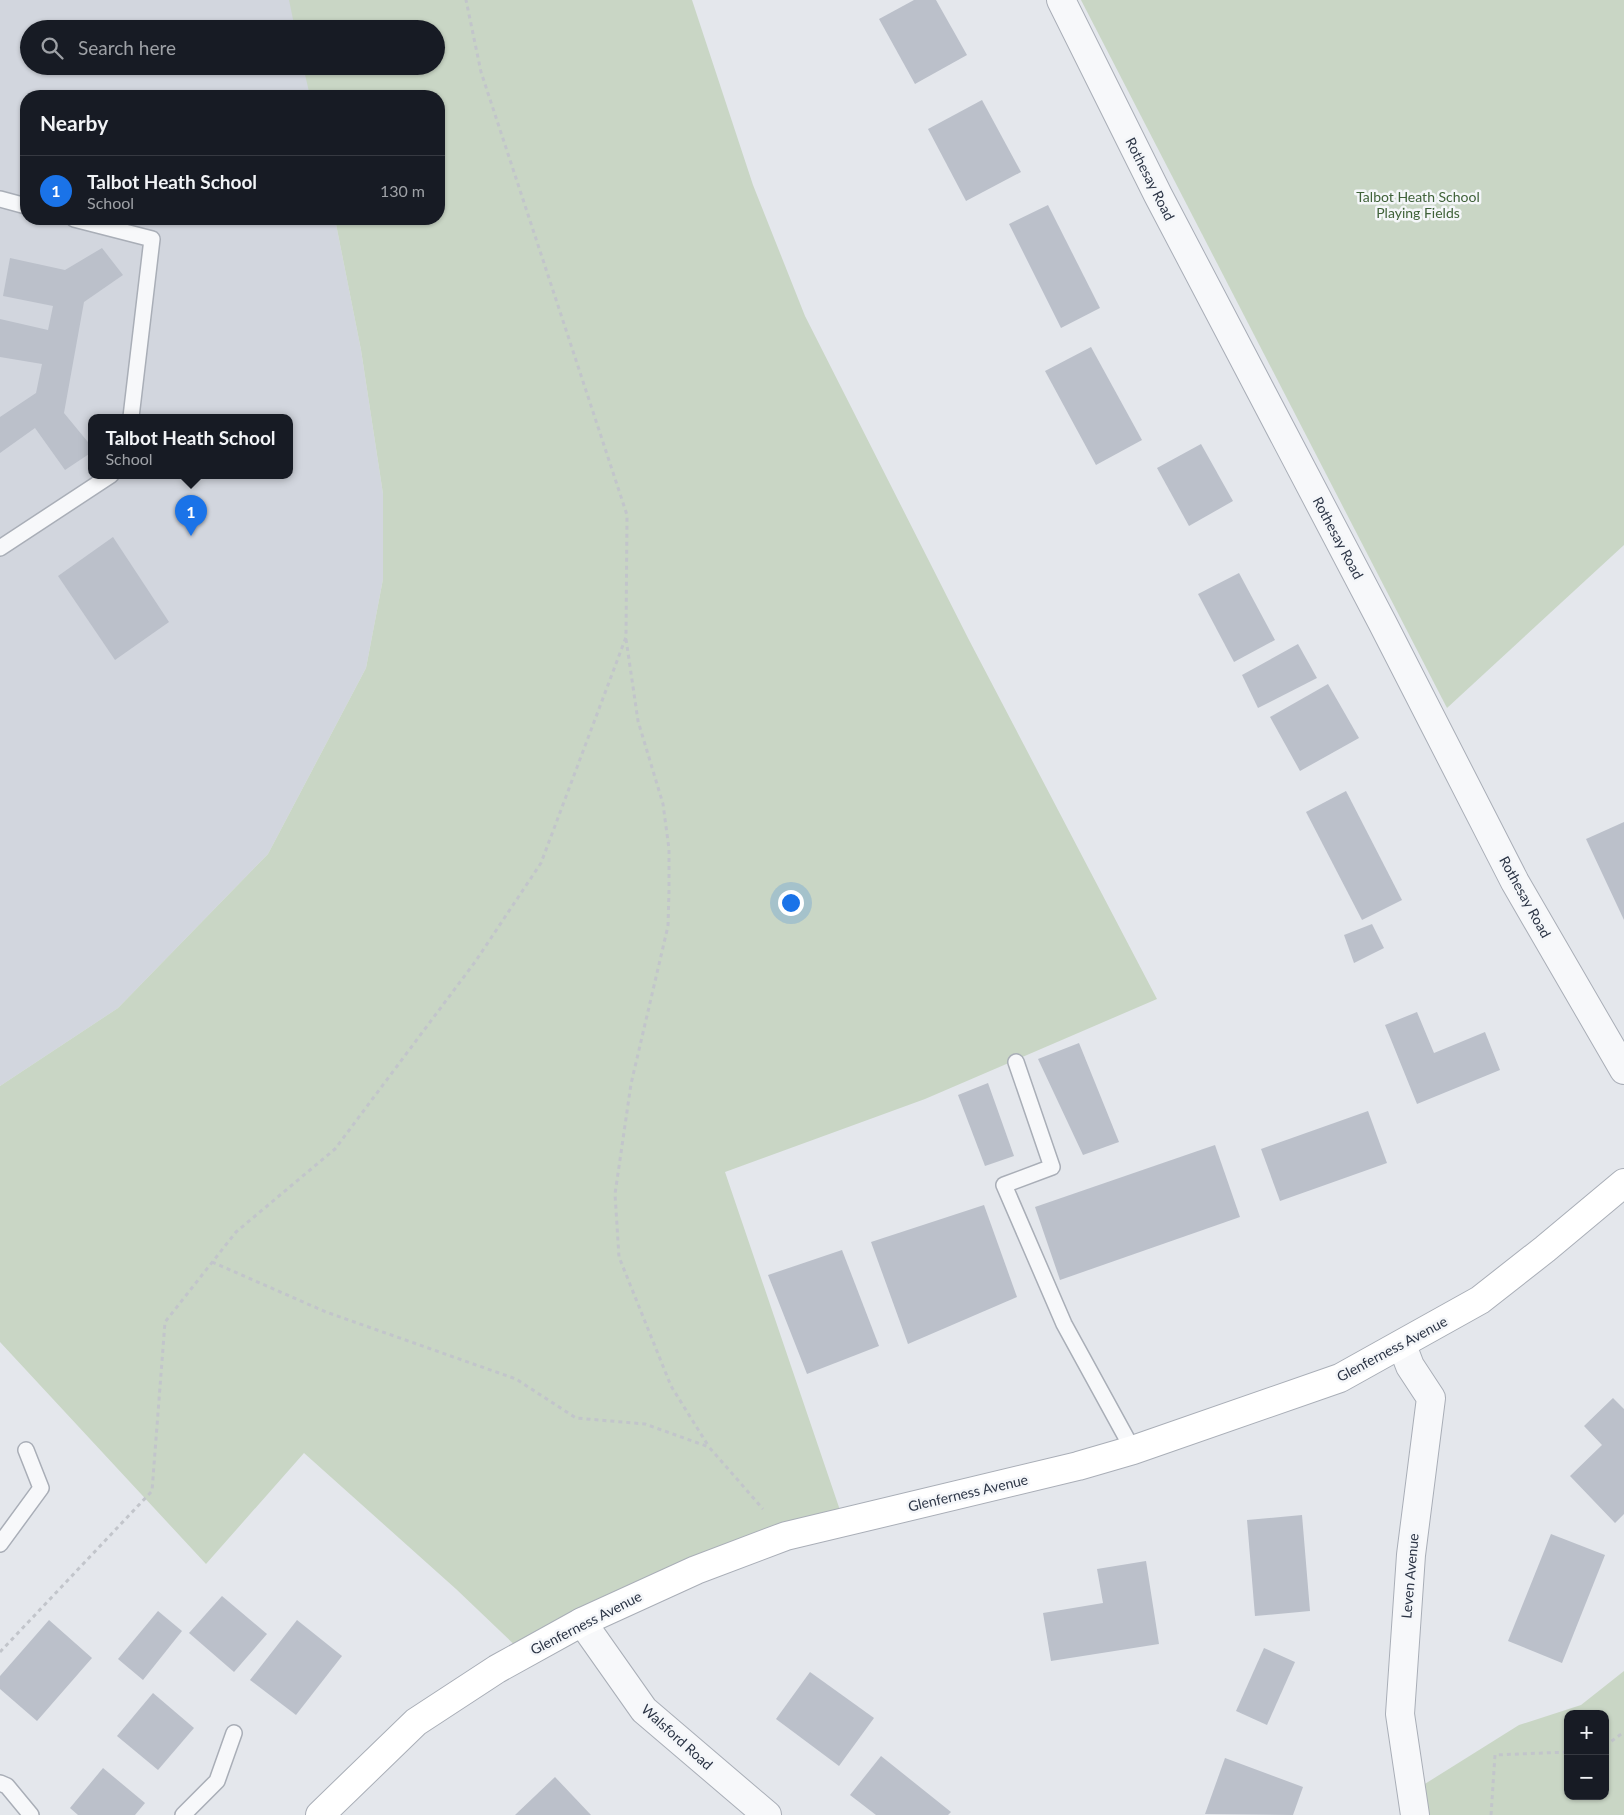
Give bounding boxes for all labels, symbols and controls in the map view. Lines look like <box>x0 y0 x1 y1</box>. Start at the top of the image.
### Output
search box <box>20 20 445 75</box>
icon: search <box>38 34 66 62</box>
text: Search here <box>78 36 176 59</box>
text: Nearby <box>40 110 108 135</box>
street label: Rothesay Road <box>1122 134 1179 223</box>
text: Talbot Heath School <box>87 170 257 193</box>
text: 1 <box>51 181 61 200</box>
text: 130 m <box>380 181 425 200</box>
park label: Talbot Heath School Playing Fields <box>1356 188 1480 221</box>
text: School <box>87 193 134 212</box>
popup <box>88 414 293 479</box>
text: Talbot Heath School <box>105 426 276 449</box>
text: School <box>105 449 153 468</box>
street label: Rothesay Road <box>1310 494 1367 582</box>
pin: 1 <box>175 495 207 536</box>
street label: Rothesay Road <box>1496 853 1555 941</box>
your location <box>778 890 804 916</box>
street label: Glenferness Avenue <box>1334 1312 1450 1385</box>
street label: Glenferness Avenue <box>906 1470 1029 1515</box>
street label: Leven Avenue <box>1397 1533 1422 1619</box>
street label: Glenferness Avenue <box>527 1587 644 1658</box>
street label: Walsford Road <box>638 1700 716 1773</box>
map controls <box>1564 1710 1609 1800</box>
button: + <box>1564 1710 1609 1755</box>
button: − <box>1564 1755 1609 1800</box>

